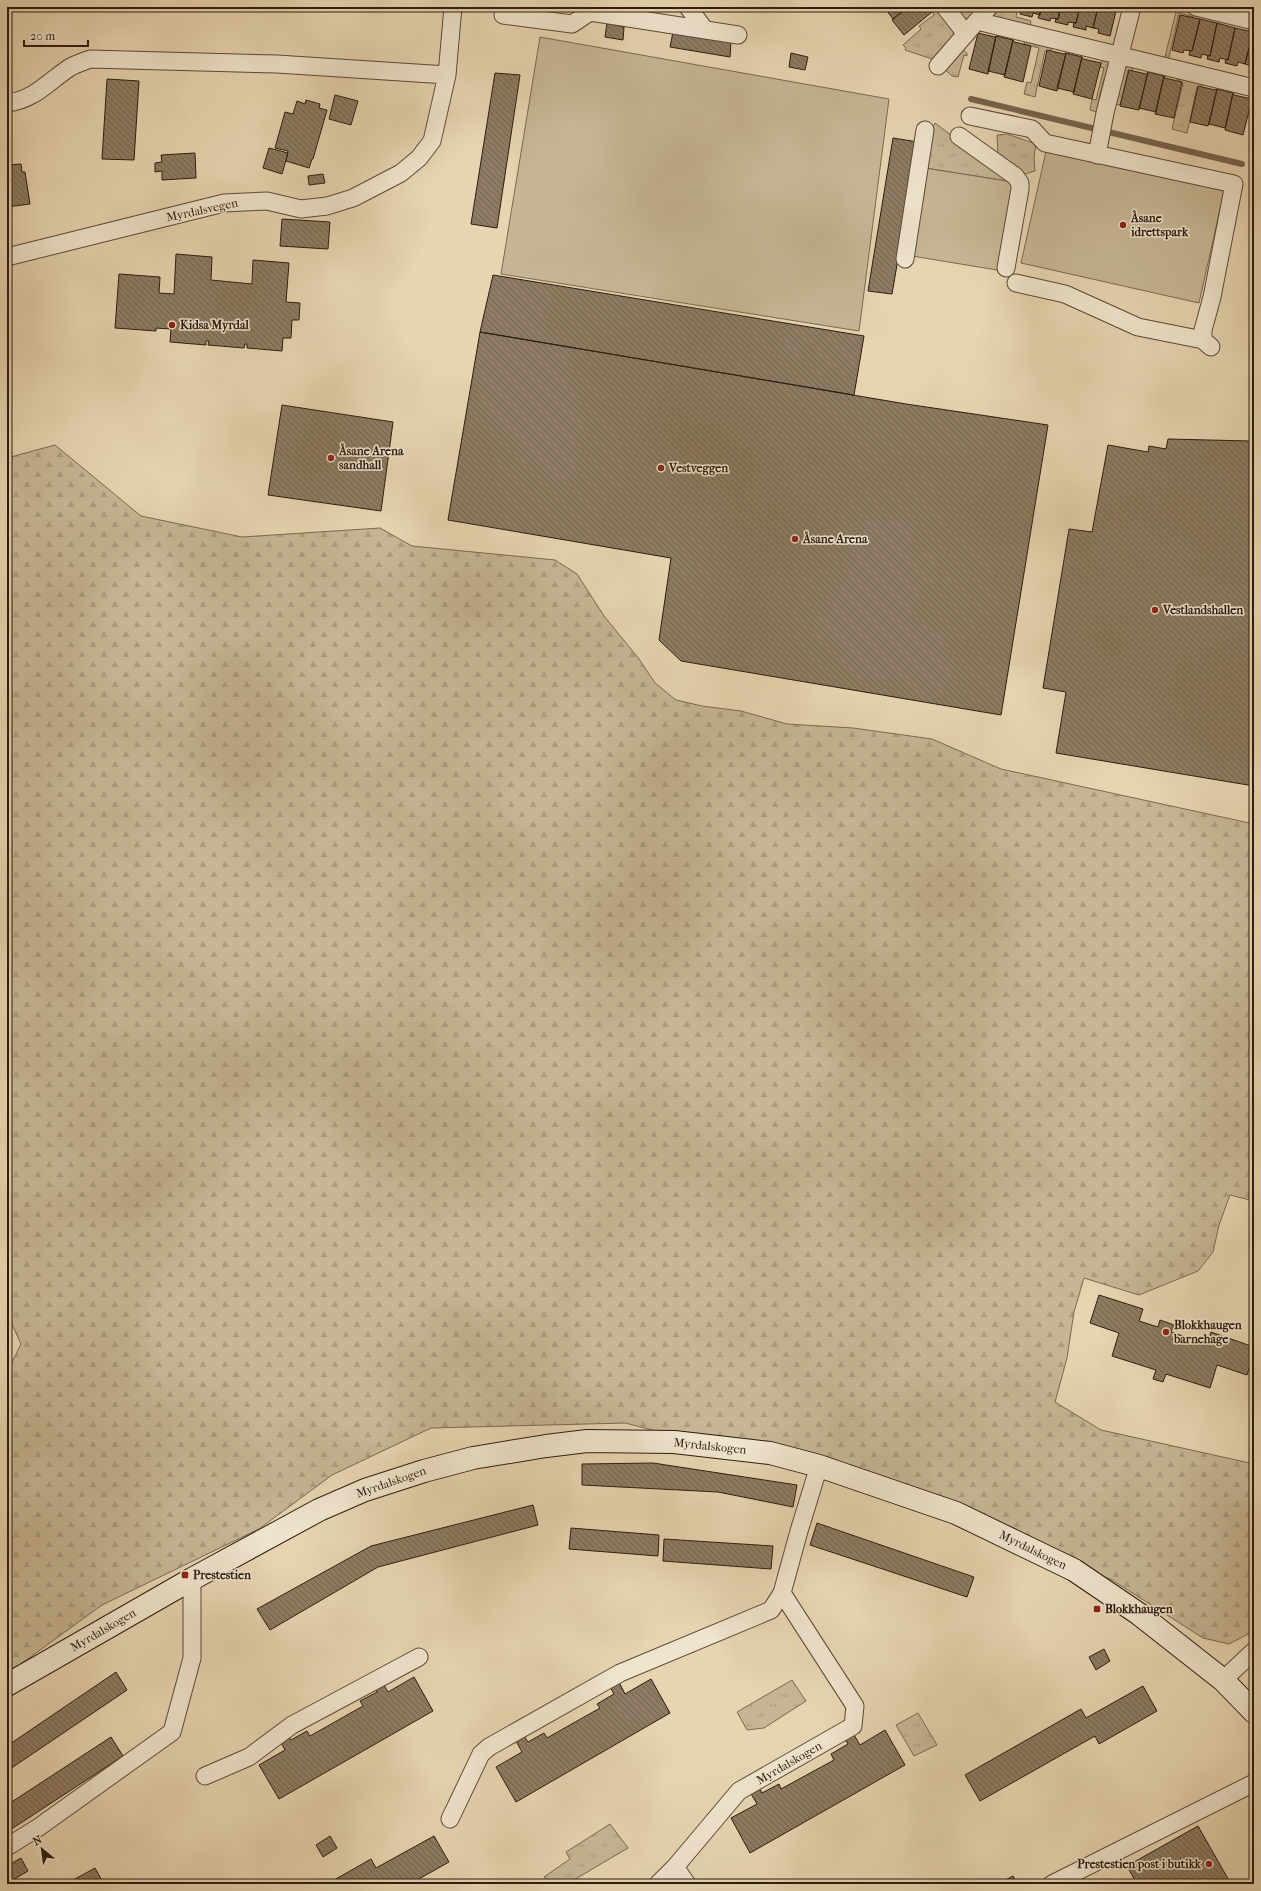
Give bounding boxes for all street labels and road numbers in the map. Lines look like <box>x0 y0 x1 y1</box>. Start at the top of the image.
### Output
street label: Myrdalsvegen <box>165 196 239 224</box>
street label: Myrdalskogen <box>673 1435 747 1457</box>
street label: Myrdalskogen <box>354 1463 428 1501</box>
street label: Myrdalskogen <box>997 1528 1069 1572</box>
street label: Myrdalskogen <box>68 1606 138 1654</box>
street label: Myrdalskogen <box>754 1739 824 1787</box>

